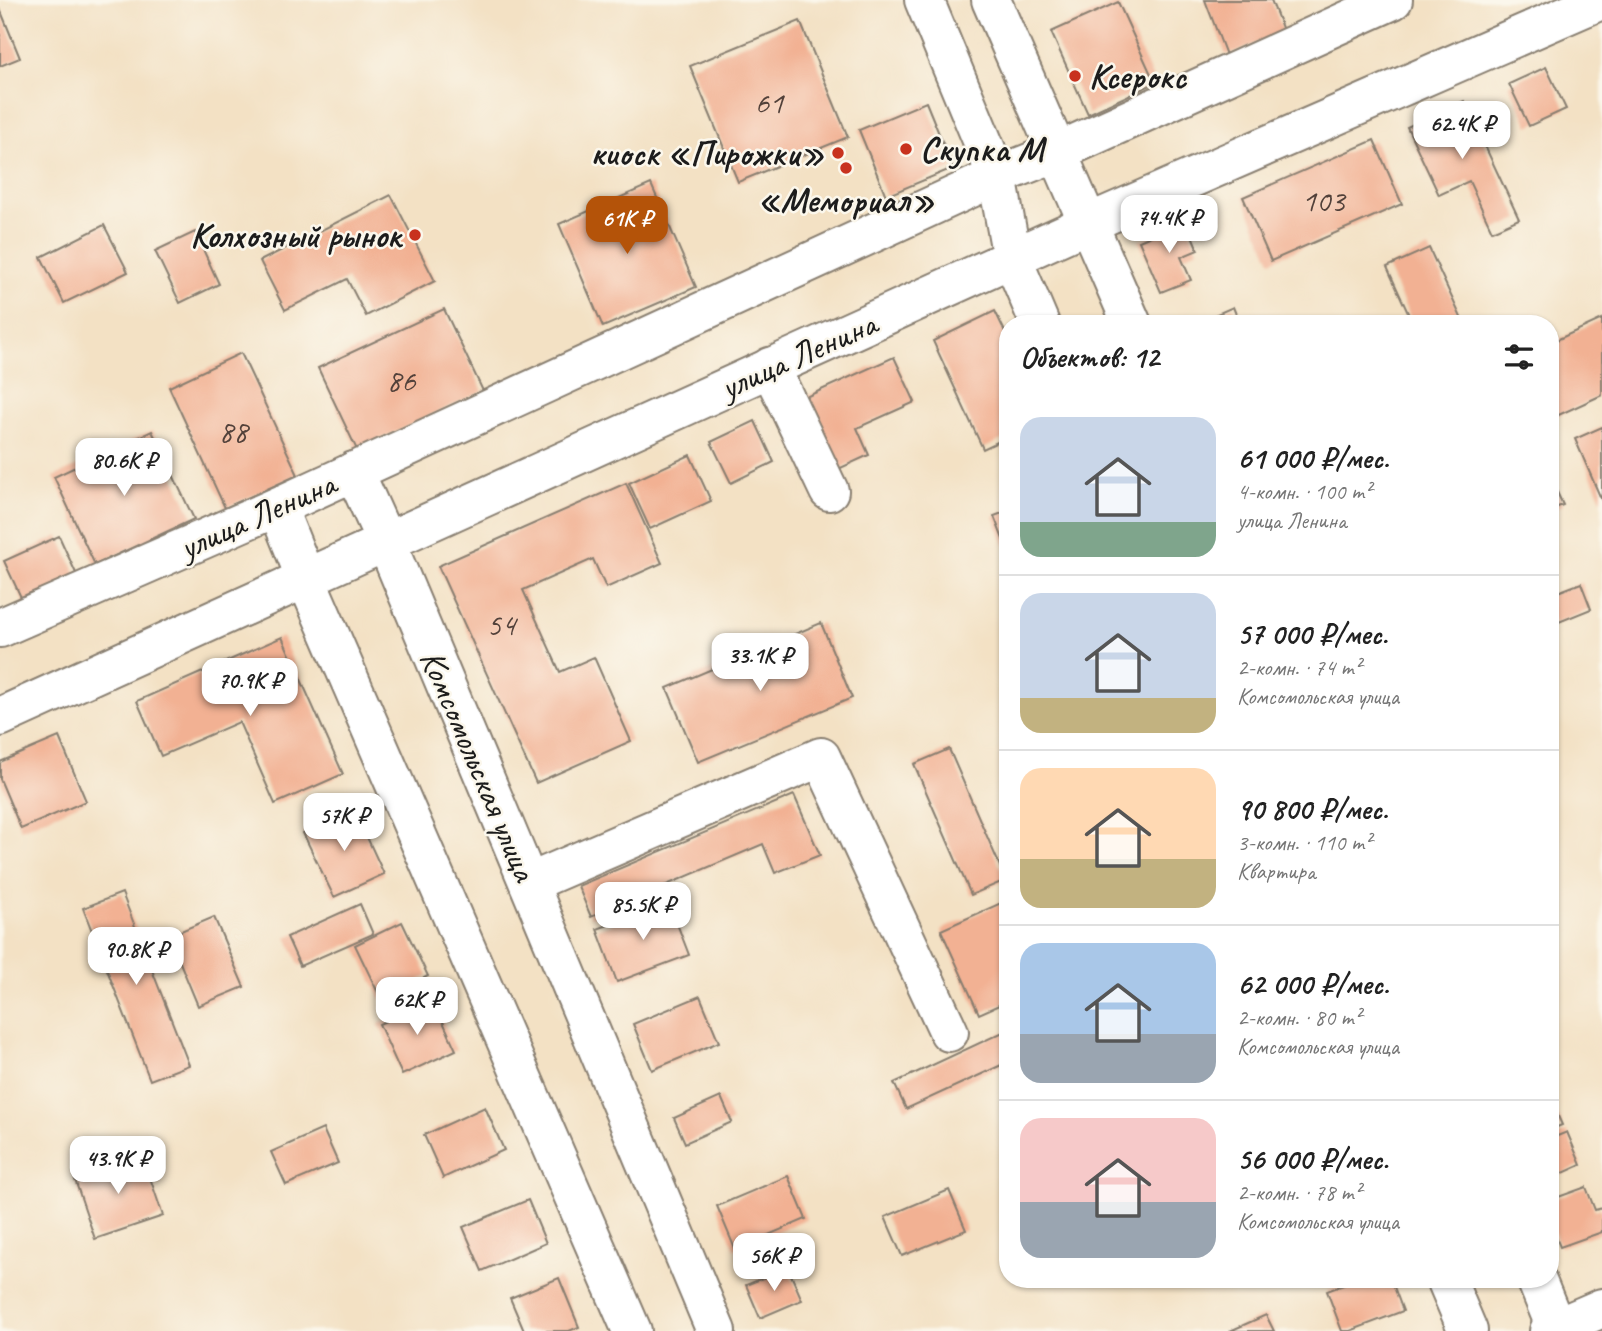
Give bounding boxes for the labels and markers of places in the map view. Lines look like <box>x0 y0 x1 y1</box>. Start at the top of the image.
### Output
place label: Ксерокс <box>1089 54 1188 99</box>
marker: Ксерокс <box>1067 68 1083 84</box>
pin: 62.4K ₽ <box>1397 102 1527 161</box>
place label: Скупка М <box>920 127 1047 172</box>
place label: киоск «Пирожки» <box>590 131 824 176</box>
marker: Скупка М <box>898 141 914 157</box>
marker: киоск «Пирожки» <box>830 145 846 161</box>
marker: «Мемориал» <box>838 160 854 176</box>
place label: «Мемориал» <box>758 178 934 223</box>
pin: 61K ₽ <box>578 196 676 256</box>
pin: 74.4K ₽ <box>1104 196 1234 255</box>
place label: Колхозный рынок <box>190 213 404 258</box>
marker: Колхозный рынок <box>407 227 423 243</box>
pin: 80.6K ₽ <box>59 438 189 498</box>
pin: 33.1K ₽ <box>695 634 825 693</box>
pin: 70.9K ₽ <box>185 658 315 718</box>
pin: 57K ₽ <box>295 794 393 853</box>
pin: 85.5K ₽ <box>578 883 708 942</box>
pin: 90.8K ₽ <box>71 928 201 987</box>
pin: 62K ₽ <box>368 978 466 1037</box>
pin: 43.9K ₽ <box>53 1136 183 1196</box>
pin: 56K ₽ <box>725 1234 823 1293</box>

